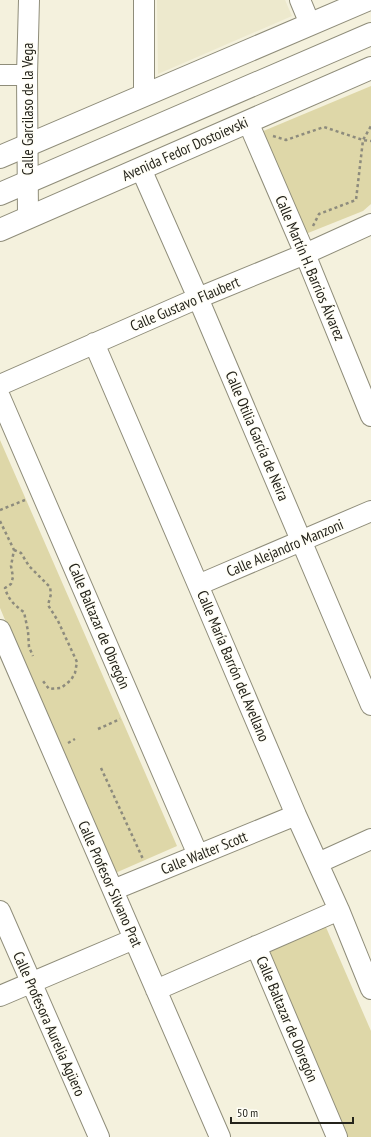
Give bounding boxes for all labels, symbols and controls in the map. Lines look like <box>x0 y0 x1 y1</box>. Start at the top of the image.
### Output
street label: Calle Garcilaso de la Vega <box>18 43 37 175</box>
street label: Avenida Fedor Dostoievski <box>119 112 251 185</box>
street label: Calle Martín H. Barrios Álvarez <box>271 192 350 343</box>
street label: Calle Gustavo Flaubert <box>127 272 242 335</box>
street label: Calle Otilia García de Neira <box>221 368 293 504</box>
street label: Calle Alejandro Manzoni <box>223 514 346 581</box>
street label: Calle Baltazar de Obregón <box>64 560 135 692</box>
street label: Calle María Barrón del Avellano <box>193 587 274 744</box>
street label: Calle Profesor Silvano Prat <box>74 818 147 950</box>
street label: Calle Walter Scott <box>158 827 250 879</box>
street label: Calle Profesora Aurelia Agüero <box>9 949 90 1099</box>
street label: Calle Baltazar de Obregón <box>252 953 323 1085</box>
scale bar <box>231 1099 353 1125</box>
text: 50 m <box>237 1105 258 1120</box>

